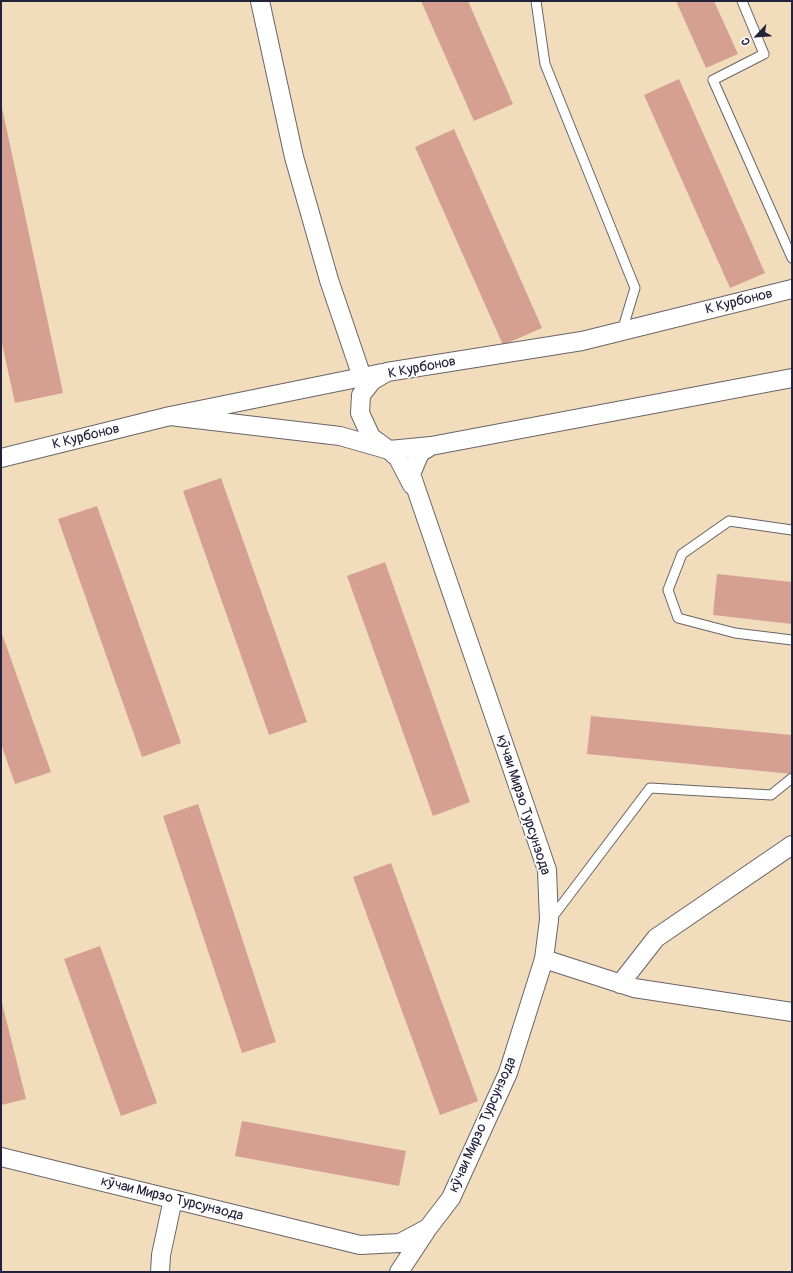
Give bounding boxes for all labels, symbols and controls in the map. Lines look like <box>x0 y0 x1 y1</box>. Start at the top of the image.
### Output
north arrow <box>737 16 777 56</box>
text: С <box>738 36 753 47</box>
street label: К Курбонов <box>704 286 774 318</box>
street label: К Курбонов <box>387 353 457 383</box>
street label: К Курбонов <box>51 421 121 453</box>
street label: кӯчаи Мирзо Турсунзода <box>492 733 554 877</box>
street label: кӯчаи Мирзо Турсунзода <box>446 1055 520 1195</box>
street label: кӯчаи Мирзо Турсунзода <box>99 1173 245 1225</box>

